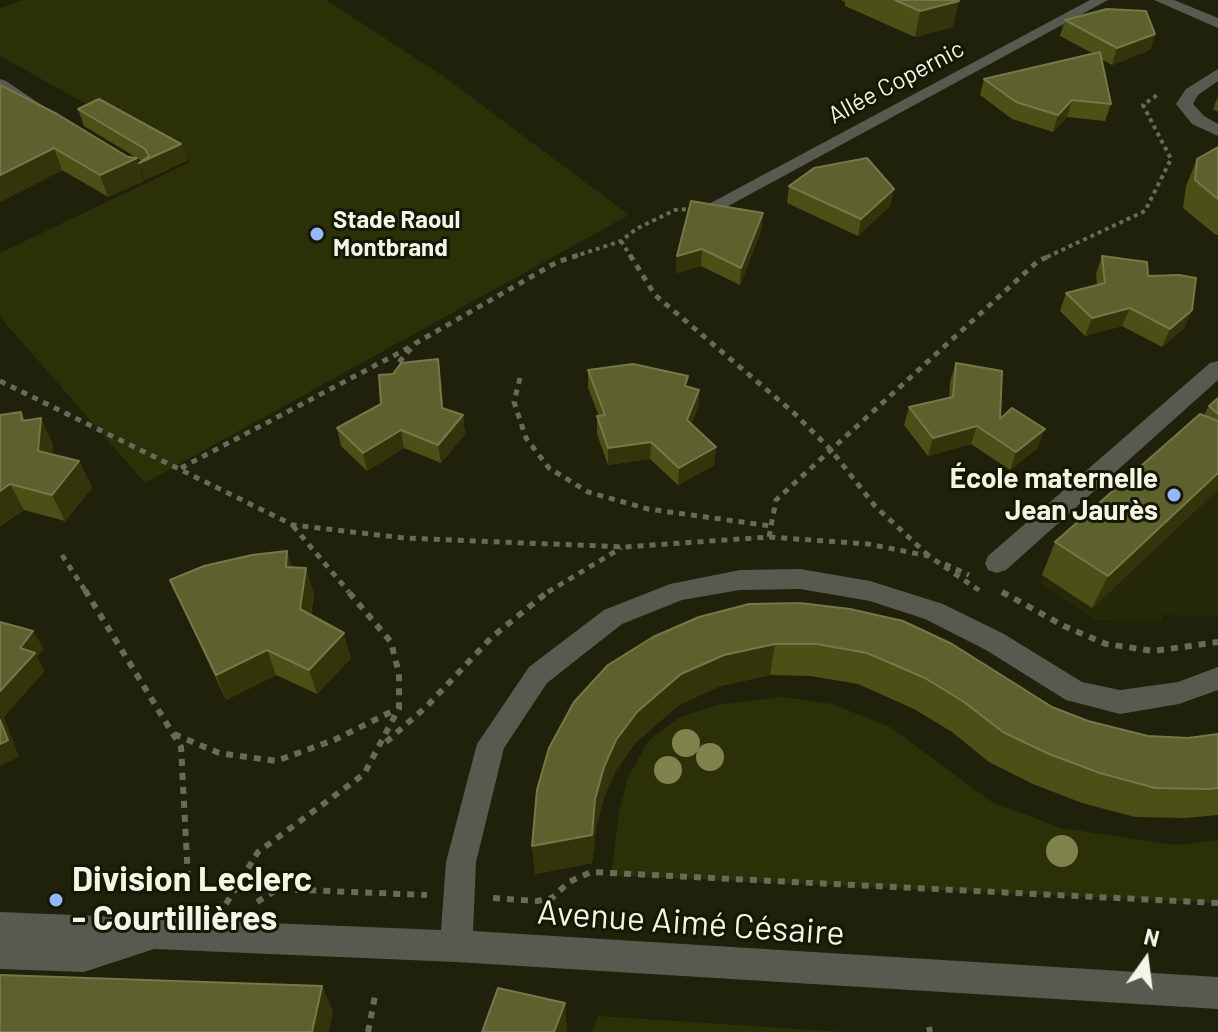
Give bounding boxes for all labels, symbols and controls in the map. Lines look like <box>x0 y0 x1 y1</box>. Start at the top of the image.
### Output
street label: Allée Copernic <box>823 34 969 130</box>
place label: Stade Raoul Montbrand <box>333 206 460 262</box>
marker: Stade Raoul Montbrand <box>308 225 326 243</box>
place label: École maternelle Jean Jaurès <box>950 462 1158 528</box>
marker: École maternelle Jean Jaurès <box>1165 486 1183 504</box>
place label: Division Leclerc - Courtillières <box>72 860 312 940</box>
marker: Division Leclerc - Courtillières <box>47 891 65 909</box>
street label: Avenue Aimé Césaire <box>536 892 846 954</box>
north arrow <box>1106 920 1186 1000</box>
text: N <box>1142 922 1162 951</box>

